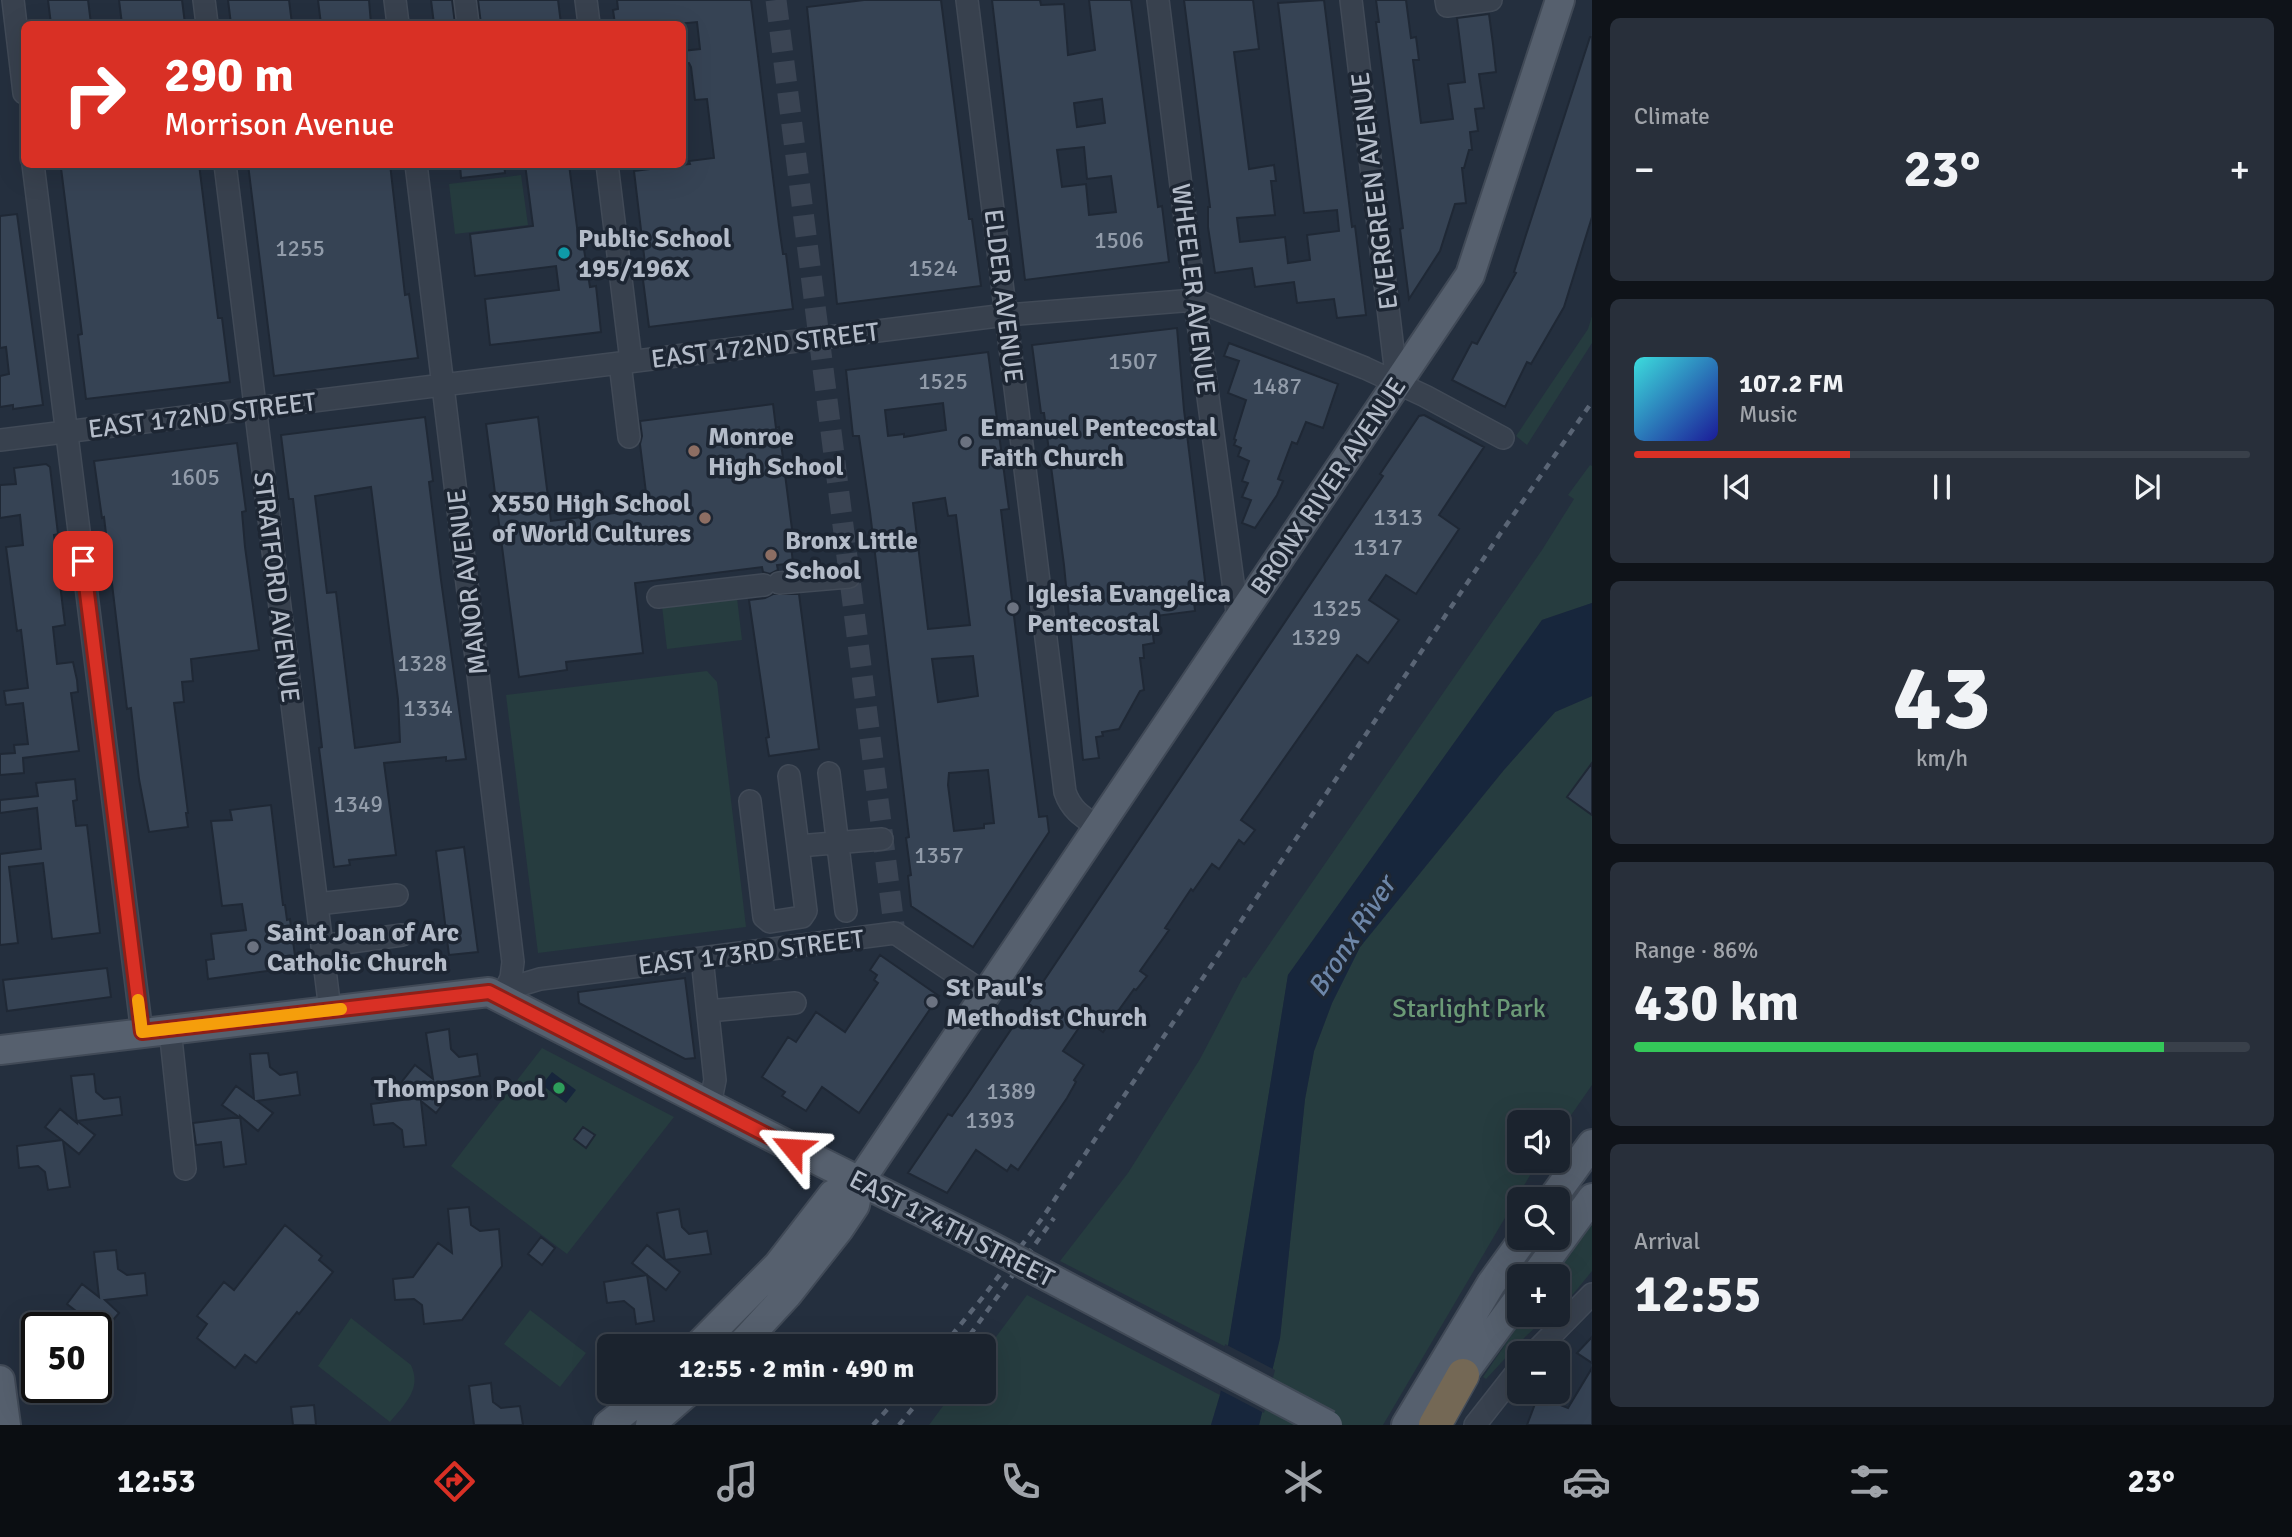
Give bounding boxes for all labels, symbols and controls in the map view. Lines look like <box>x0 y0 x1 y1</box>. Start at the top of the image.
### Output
text: 290 m <box>164 45 294 105</box>
icon: right <box>49 49 140 140</box>
street label: EVERGREEN AVENUE <box>1345 70 1405 311</box>
text: Climate <box>1634 102 1710 131</box>
text: Morrison Avenue <box>164 105 395 144</box>
text: 23° <box>1904 137 1980 201</box>
text: − <box>1634 146 1655 193</box>
text: + <box>2229 146 2250 193</box>
street label: WHEELER AVENUE <box>1164 182 1222 397</box>
street label: ELDER AVENUE <box>976 207 1030 385</box>
place label: Public School 195/196X <box>578 223 731 285</box>
house number: 1506 <box>1094 226 1144 255</box>
house number: 1255 <box>275 234 325 263</box>
marker: Public School 195/196X <box>556 245 572 261</box>
house number: 1524 <box>908 254 958 283</box>
street label: EAST 172ND STREET <box>649 316 881 376</box>
house number: 1507 <box>1108 347 1158 376</box>
house number: 1525 <box>918 367 968 396</box>
text: 107.2 FM <box>1739 368 1844 400</box>
street label: BRONX RIVER AVENUE <box>1244 372 1413 601</box>
house number: 1487 <box>1252 372 1302 401</box>
street label: EAST 172ND STREET <box>86 386 318 446</box>
text: Music <box>1739 400 1797 429</box>
place label: Emanuel Pentecostal Faith Church <box>980 412 1217 474</box>
place label: Monroe High School <box>708 421 844 483</box>
marker: Emanuel Pentecostal Faith Church <box>958 434 974 450</box>
marker: Monroe High School <box>686 443 702 459</box>
house number: 1605 <box>170 463 220 492</box>
icon: previous <box>1718 468 1756 506</box>
icon: pause <box>1923 468 1961 506</box>
icon: next <box>2128 468 2166 506</box>
street label: STRATFORD AVENUE <box>246 470 306 704</box>
street label: MANOR AVENUE <box>441 487 495 677</box>
place label: X550 High School of World Cultures <box>492 488 691 550</box>
house number: 1313 <box>1373 503 1423 532</box>
marker: X550 High School of World Cultures <box>697 510 713 526</box>
place label: Bronx Little School <box>785 525 918 587</box>
pin <box>53 531 113 591</box>
house number: 1317 <box>1353 533 1403 562</box>
icon: arrive <box>64 542 102 580</box>
marker: Bronx Little School <box>763 547 779 563</box>
place label: Iglesia Evangelica Pentecostal <box>1027 578 1231 640</box>
house number: 1325 <box>1312 594 1362 623</box>
marker: Iglesia Evangelica Pentecostal <box>1005 600 1021 616</box>
house number: 1329 <box>1291 623 1341 652</box>
text: 43 <box>1893 642 1991 755</box>
house number: 1328 <box>397 649 447 678</box>
house number: 1334 <box>403 694 453 723</box>
text: km/h <box>1916 744 1968 773</box>
house number: 1349 <box>333 790 383 819</box>
house number: 1357 <box>914 841 964 870</box>
water label: Bronx River <box>1301 867 1405 1003</box>
place label: Saint Joan of Arc Catholic Church <box>267 917 459 979</box>
street label: EAST 173RD STREET <box>636 923 866 983</box>
text: Range · 86% <box>1634 936 1758 965</box>
marker: Saint Joan of Arc Catholic Church <box>245 939 261 955</box>
text: 430 km <box>1634 971 1799 1035</box>
place label: St Paul's Methodist Church <box>946 972 1147 1034</box>
park label: Starlight Park <box>1392 993 1546 1025</box>
marker: St Paul's Methodist Church <box>924 994 940 1010</box>
place label: Thompson Pool <box>374 1073 545 1105</box>
house number: 1389 <box>986 1077 1036 1106</box>
marker: Thompson Pool <box>551 1080 567 1096</box>
house number: 1393 <box>965 1106 1015 1135</box>
map controls <box>1507 1110 1570 1404</box>
button: sound <box>1507 1110 1570 1173</box>
position arrow <box>755 1111 829 1185</box>
street label: EAST 174TH STREET <box>844 1163 1059 1294</box>
button: search <box>1507 1187 1570 1250</box>
text: Arrival <box>1634 1227 1700 1256</box>
text: 12:55 <box>1634 1262 1762 1326</box>
button: + <box>1507 1264 1570 1327</box>
speed limit sign: 50 <box>21 1312 112 1403</box>
button: − <box>1507 1341 1570 1404</box>
text: 12:55 · 2 min · 490 m <box>679 1353 914 1385</box>
icon: directions <box>430 1457 479 1506</box>
icon: music <box>713 1457 762 1506</box>
icon: phone <box>996 1457 1045 1506</box>
icon: climate <box>1279 1457 1328 1506</box>
icon: car <box>1562 1457 1611 1506</box>
icon: filters <box>1845 1457 1894 1506</box>
text: 12:53 <box>117 1462 196 1501</box>
text: 23° <box>2128 1462 2175 1501</box>

